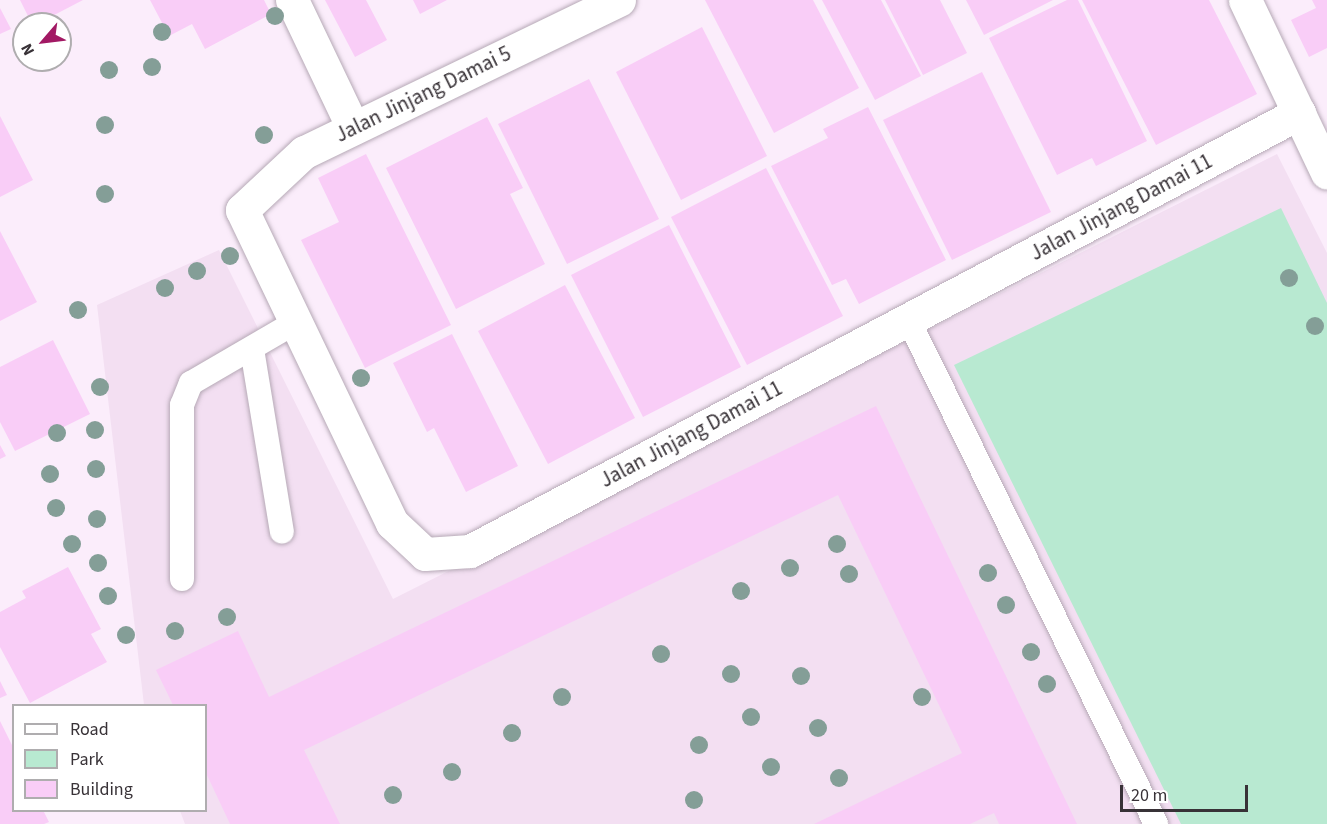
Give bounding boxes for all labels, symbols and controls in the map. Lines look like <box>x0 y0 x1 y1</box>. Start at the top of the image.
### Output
north arrow <box>12 12 72 72</box>
text: N <box>16 40 40 59</box>
street label: Jalan Jinjang Damai 5 <box>331 41 515 147</box>
street label: Jalan Jinjang Damai 11 <box>1026 148 1216 266</box>
street label: Jalan Jinjang Damai 11 <box>596 375 786 493</box>
legend <box>12 704 207 812</box>
text: Road <box>70 717 109 742</box>
text: Park <box>70 747 104 772</box>
scale bar <box>1123 773 1250 811</box>
text: Building <box>70 777 133 802</box>
text: 20 m <box>1131 783 1167 808</box>

